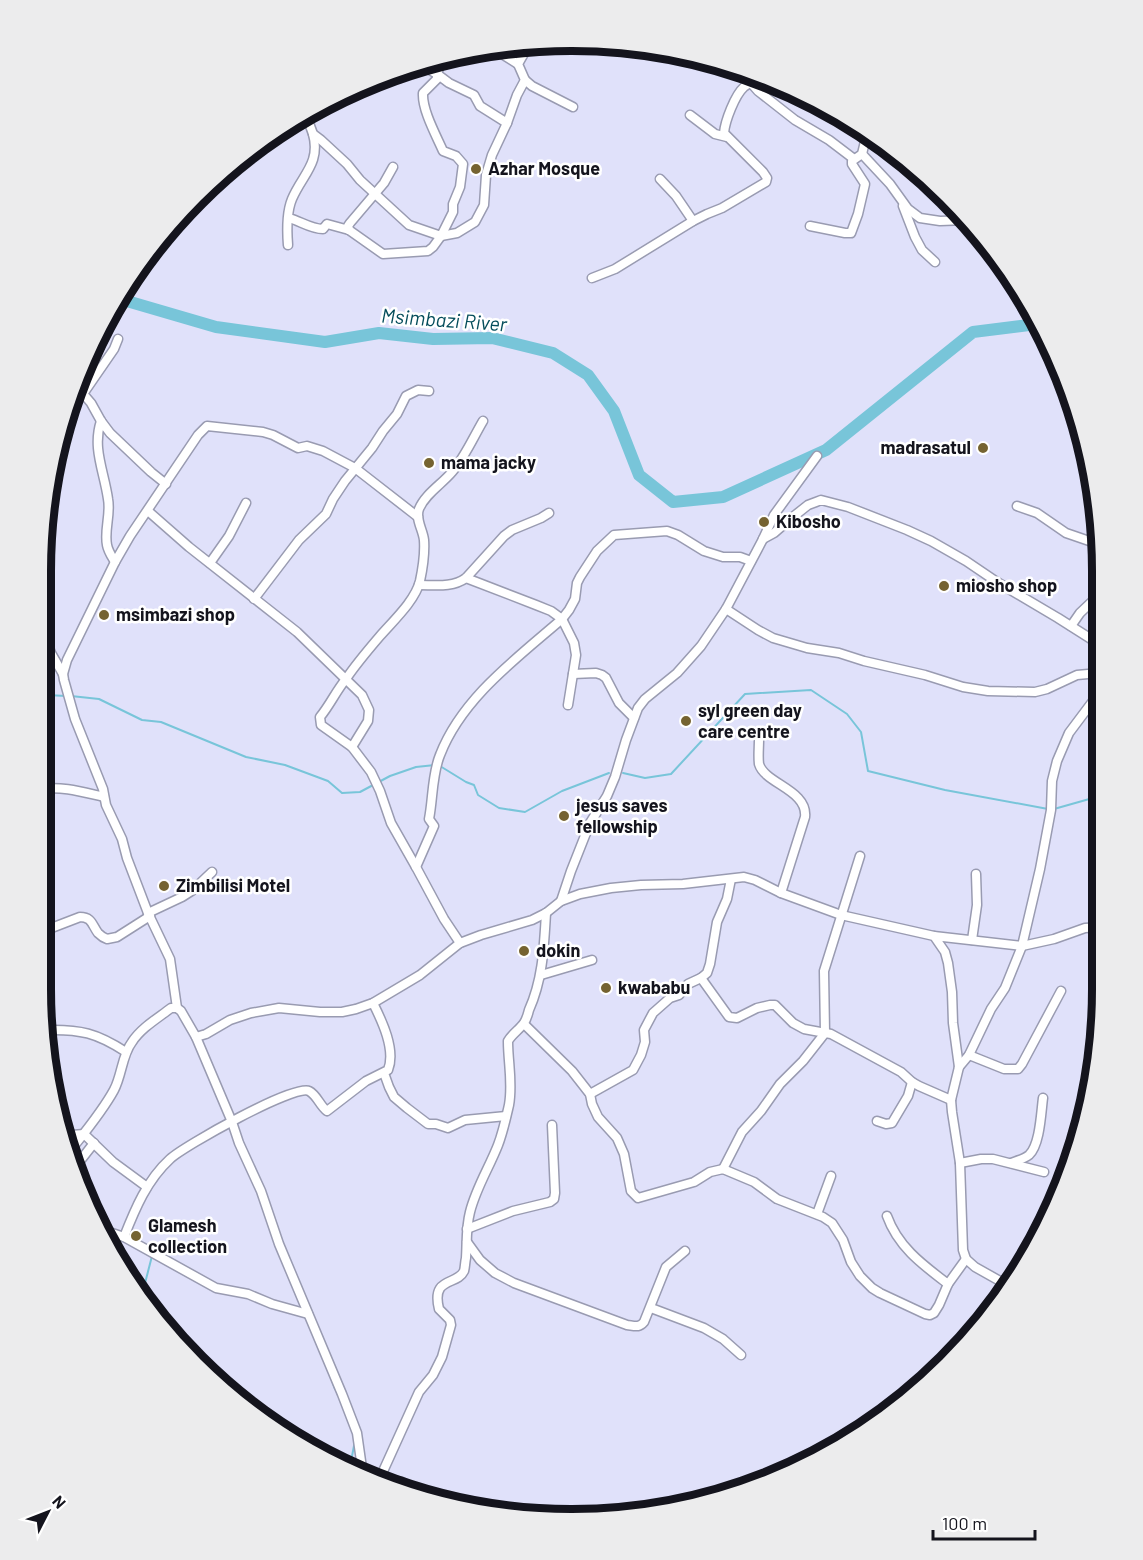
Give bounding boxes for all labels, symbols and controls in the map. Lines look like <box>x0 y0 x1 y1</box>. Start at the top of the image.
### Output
place label: Azhar Mosque <box>488 157 600 179</box>
marker: Azhar Mosque <box>469 162 483 176</box>
water label: Msimbazi River <box>380 303 509 335</box>
place label: madrasatul <box>881 436 971 458</box>
marker: madrasatul <box>976 441 990 455</box>
place label: mama jacky <box>441 451 536 473</box>
marker: mama jacky <box>422 456 436 470</box>
place label: Kibosho <box>776 510 841 532</box>
marker: Kibosho <box>757 515 771 529</box>
place label: miosho shop <box>956 574 1057 596</box>
marker: miosho shop <box>937 579 951 593</box>
place label: msimbazi shop <box>116 603 235 625</box>
marker: msimbazi shop <box>97 608 111 622</box>
place label: syl green day care centre <box>698 699 802 742</box>
marker: syl green day care centre <box>679 714 693 728</box>
place label: jesus saves fellowship <box>574 794 668 837</box>
marker: jesus saves fellowship <box>557 809 571 823</box>
place label: Zimbilisi Motel <box>176 874 290 896</box>
marker: Zimbilisi Motel <box>157 879 171 893</box>
place label: dokin <box>536 939 580 961</box>
marker: dokin <box>517 944 531 958</box>
place label: kwababu <box>618 976 690 998</box>
marker: kwababu <box>599 981 613 995</box>
place label: Glamesh collection <box>148 1214 227 1257</box>
marker: Glamesh collection <box>129 1229 143 1243</box>
north arrow <box>18 1482 78 1542</box>
text: N <box>49 1491 70 1512</box>
scale bar <box>933 1503 1035 1541</box>
text: 100 m <box>942 1512 987 1534</box>

